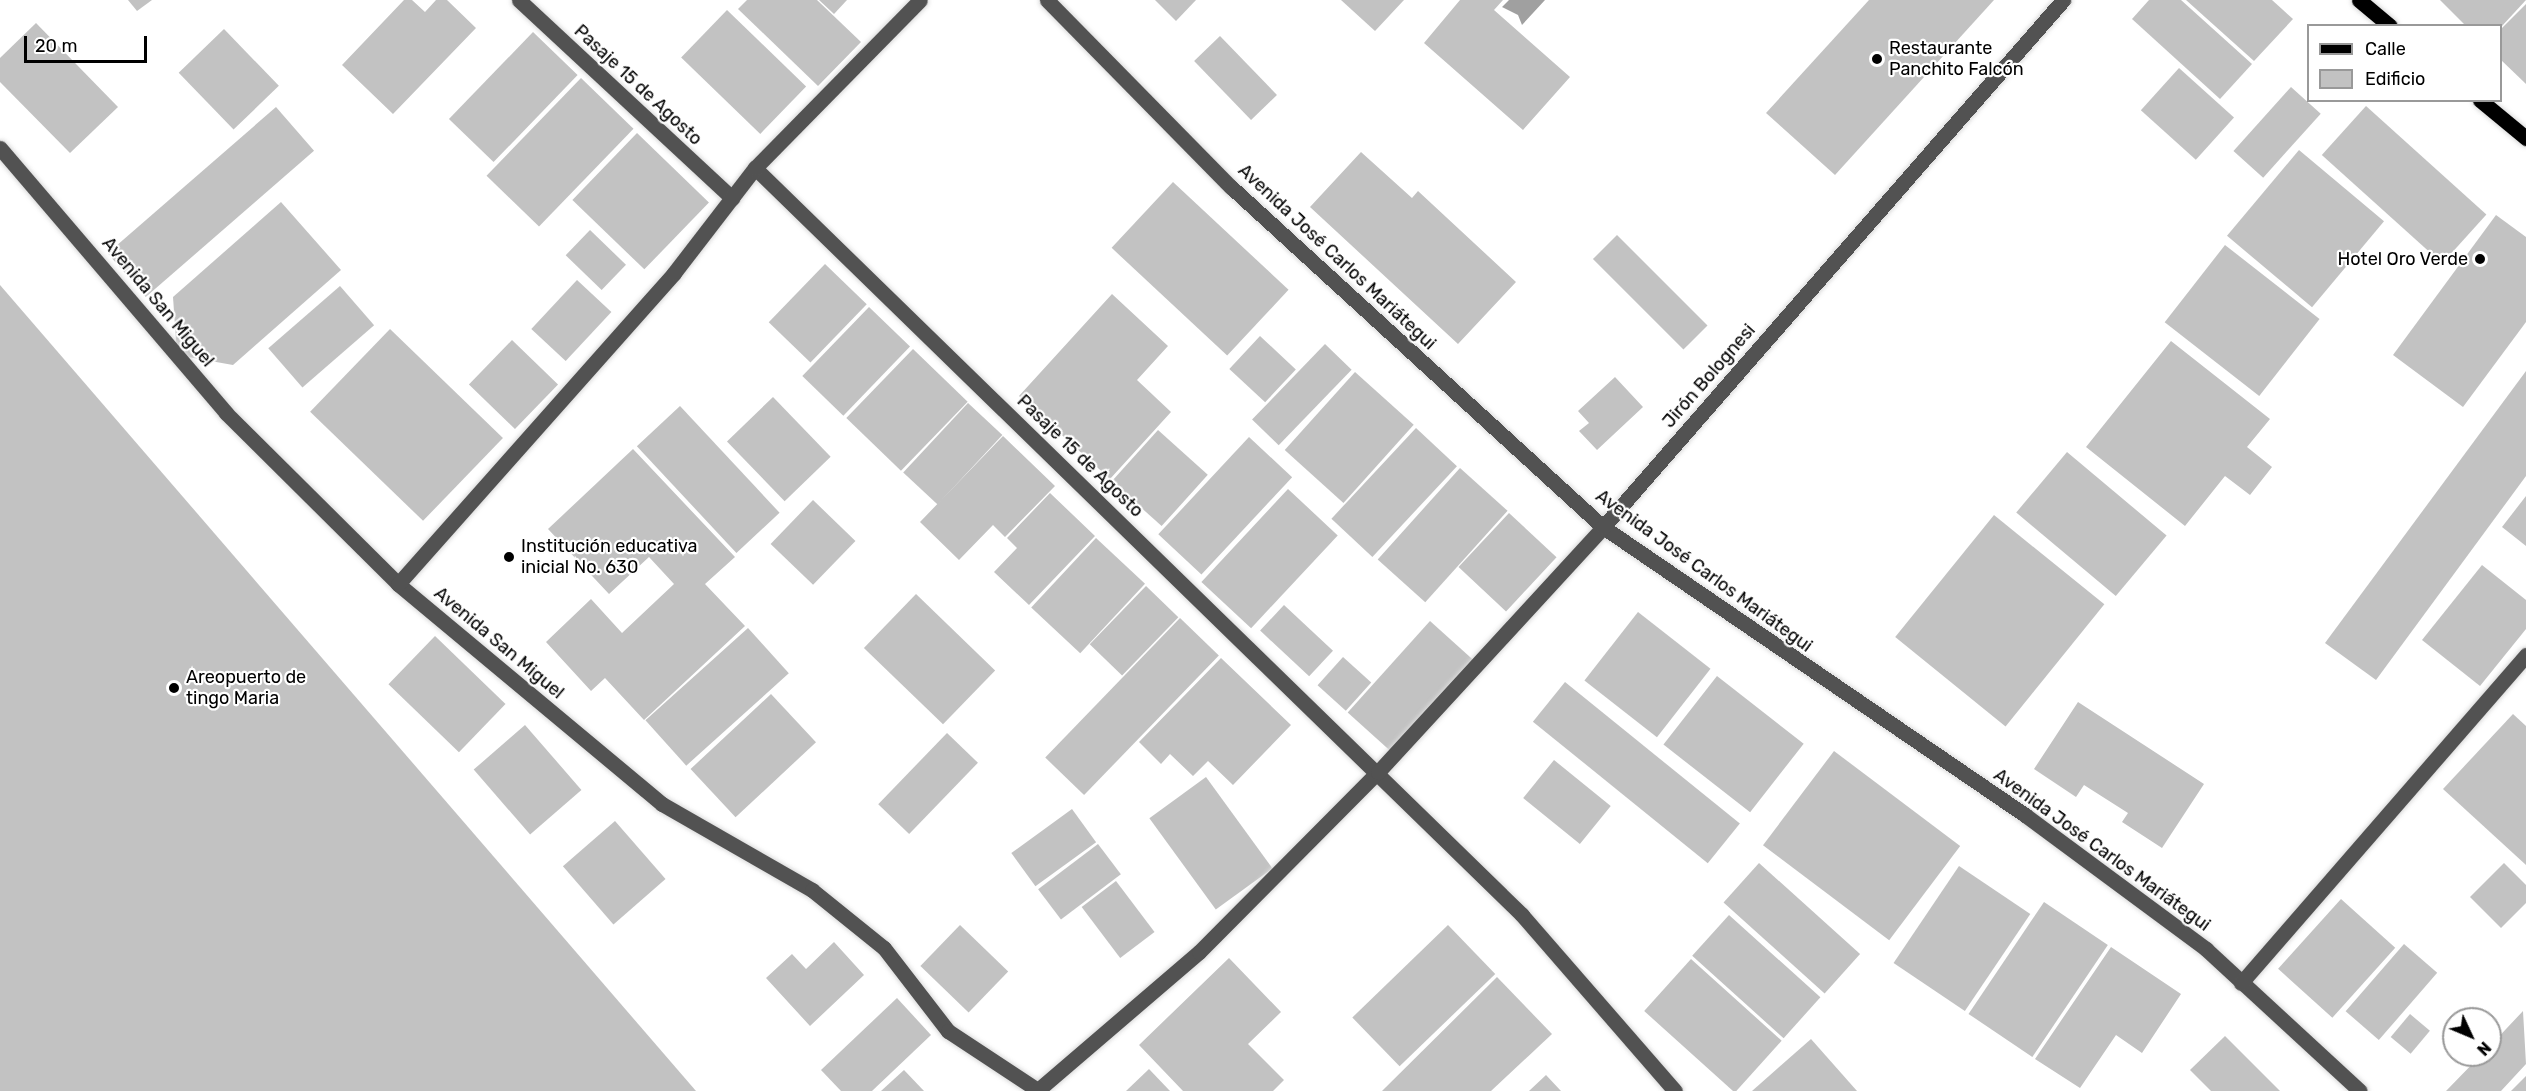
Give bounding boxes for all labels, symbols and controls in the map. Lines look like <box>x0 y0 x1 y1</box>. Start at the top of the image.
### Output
street label: Pasaje 15 de Agosto <box>569 20 707 150</box>
scale bar <box>27 24 150 62</box>
legend <box>2307 24 2502 102</box>
text: 20 m <box>35 35 77 57</box>
place label: Restaurante Panchito Falcón <box>1889 38 2024 80</box>
text: Calle <box>2365 38 2406 60</box>
marker: Restaurante Panchito Falcón <box>1870 52 1884 66</box>
text: Edificio <box>2365 68 2425 90</box>
street label: Avenida José Carlos Mariátegui <box>1234 160 1440 354</box>
street label: Avenida San Miguel <box>97 233 219 371</box>
place label: Hotel Oro Verde <box>2337 248 2468 270</box>
marker: Hotel Oro Verde <box>2473 252 2487 266</box>
street label: Jirón Bolognesi <box>1658 320 1760 432</box>
street label: Pasaje 15 de Agosto <box>1012 390 1148 522</box>
street label: Avenida José Carlos Mariátegui <box>1592 485 1816 657</box>
place label: Institución educativa inicial No. 630 <box>521 536 698 578</box>
marker: Institución educativa inicial No. 630 <box>502 550 516 564</box>
street label: Avenida San Miguel <box>430 582 568 704</box>
place label: Areopuerto de tingo Maria <box>186 667 306 710</box>
marker: Areopuerto de tingo Maria <box>167 681 181 695</box>
street label: Avenida José Carlos Mariátegui <box>1990 764 2214 936</box>
north arrow <box>2442 1007 2502 1067</box>
text: N <box>2473 1038 2495 1059</box>

